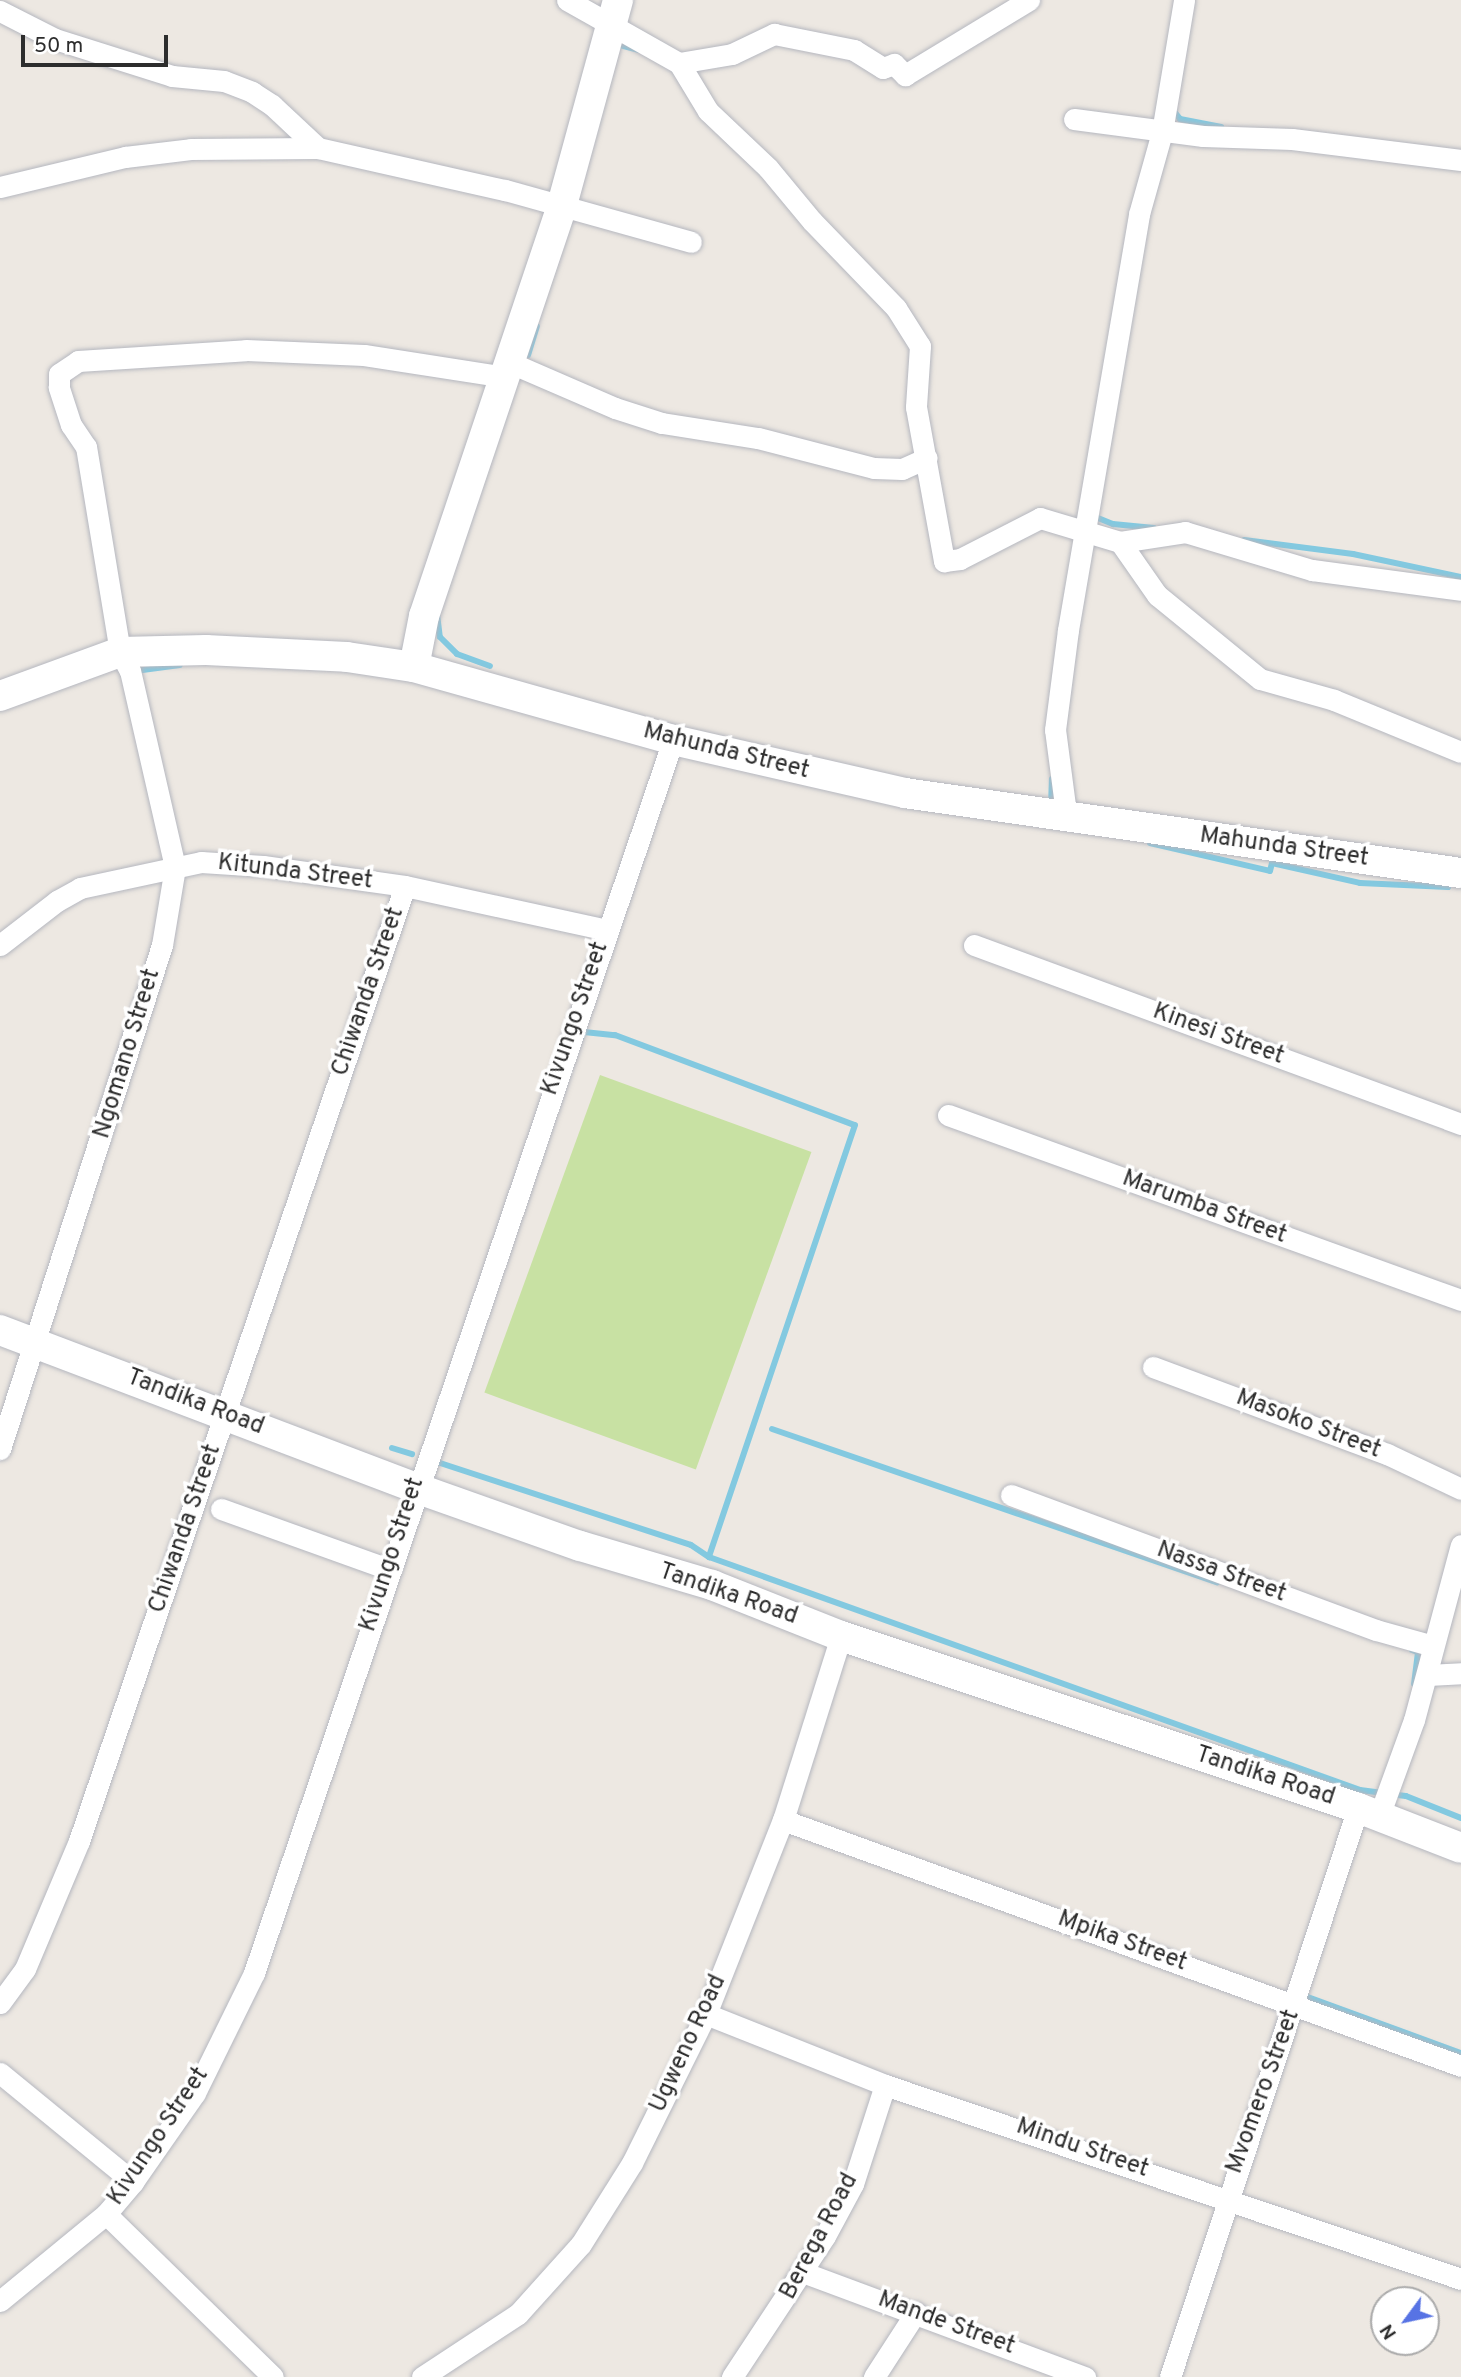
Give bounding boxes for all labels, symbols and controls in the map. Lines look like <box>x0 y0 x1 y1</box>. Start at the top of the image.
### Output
scale bar <box>24 21 172 65</box>
text: 50 m <box>34 33 83 60</box>
street label: Mahunda Street <box>640 717 812 787</box>
street label: Mahunda Street <box>1198 822 1370 874</box>
street label: Kitunda Street <box>216 849 374 897</box>
street label: Chiwanda Street <box>327 904 411 1080</box>
street label: Kivungo Street <box>536 939 616 1099</box>
street label: Ngomano Street <box>88 966 168 1142</box>
street label: Kinesi Street <box>1148 998 1288 1072</box>
street label: Marumba Street <box>1118 1165 1290 1251</box>
street label: Tandika Road <box>122 1364 268 1442</box>
street label: Masoko Street <box>1232 1384 1384 1466</box>
street label: Chiwanda Street <box>144 1441 228 1617</box>
street label: Kivungo Street <box>355 1474 431 1636</box>
street label: Nassa Street <box>1152 1536 1290 1610</box>
street label: Tandika Road <box>655 1558 801 1632</box>
street label: Tandika Road <box>1192 1741 1338 1813</box>
street label: Mpika Street <box>1053 1905 1191 1979</box>
street label: Ugweno Road <box>645 1971 733 2117</box>
street label: Mvomero Street <box>1221 2006 1307 2178</box>
street label: Kivungo Street <box>102 2063 216 2211</box>
street label: Mindu Street <box>1012 2113 1152 2185</box>
street label: Berega Road <box>775 2169 865 2305</box>
street label: Mande Street <box>874 2286 1018 2362</box>
north arrow <box>1370 2286 1440 2356</box>
text: N <box>1375 2319 1403 2344</box>

